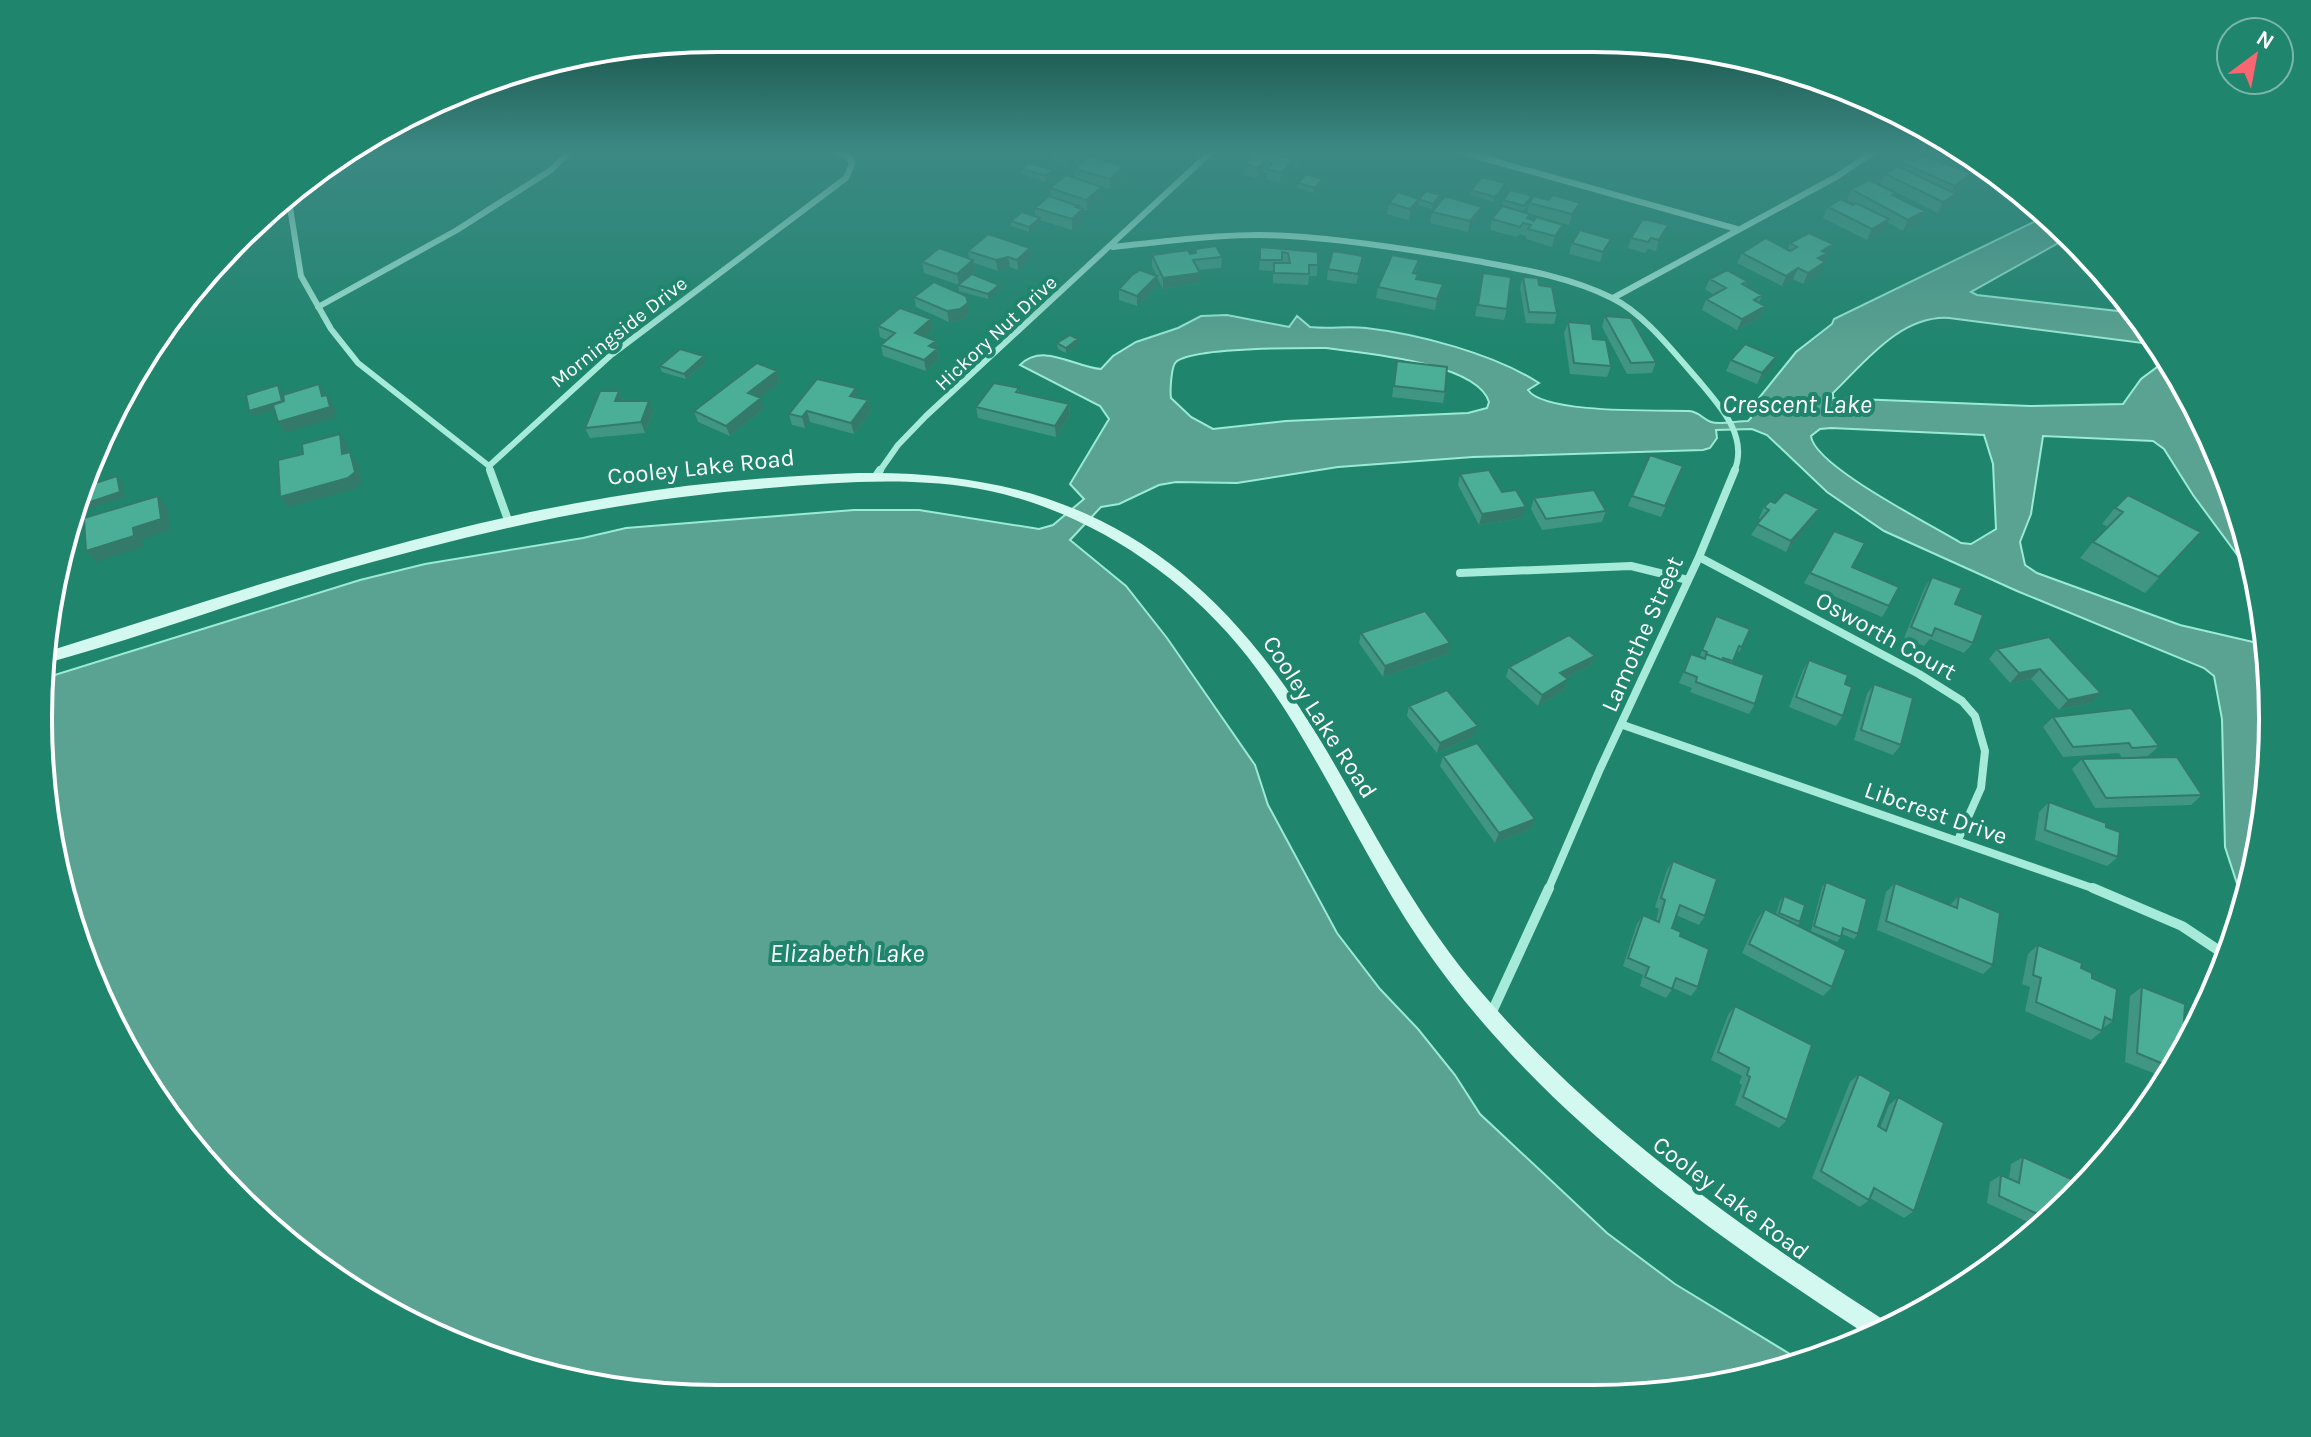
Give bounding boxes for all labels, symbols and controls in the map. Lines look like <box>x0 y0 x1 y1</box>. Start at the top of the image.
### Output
north arrow <box>2215 16 2295 96</box>
text: N <box>2251 25 2279 55</box>
street label: Hickory Nut Drive <box>930 271 1062 395</box>
street label: Morningside Drive <box>546 272 692 392</box>
water label: Crescent Lake <box>1722 389 1872 420</box>
street label: Cooley Lake Road <box>606 443 796 491</box>
street label: Lamothe Street <box>1595 552 1689 716</box>
street label: Osworth Court <box>1811 586 1961 686</box>
street label: Cooley Lake Road <box>1257 631 1383 803</box>
street label: Libcrest Drive <box>1861 775 2011 851</box>
water label: Elizabeth Lake <box>770 938 924 969</box>
street label: Cooley Lake Road <box>1647 1130 1815 1266</box>

